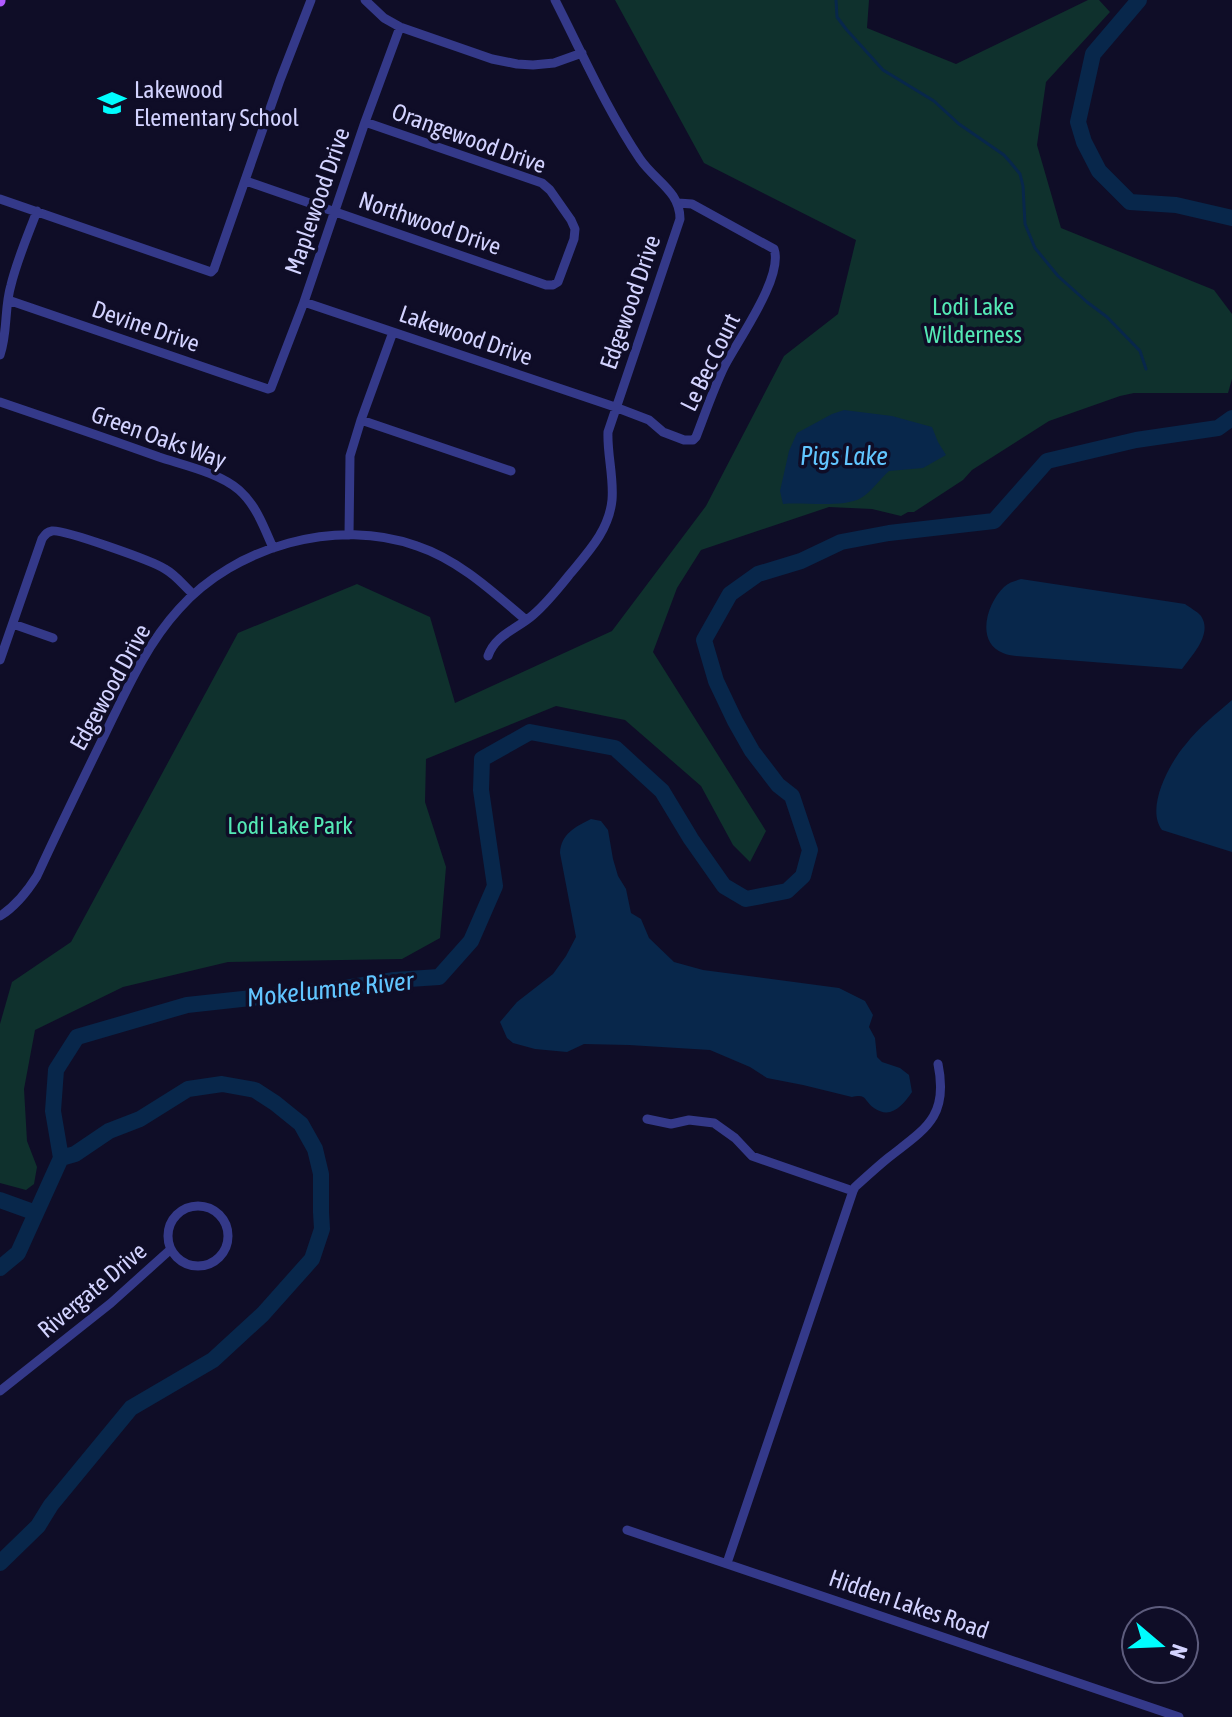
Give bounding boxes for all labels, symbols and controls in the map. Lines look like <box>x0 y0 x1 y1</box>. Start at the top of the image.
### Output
place label: Lakewood Elementary School <box>134 76 300 131</box>
school or university icon: Lakewood Elementary School <box>97 88 127 118</box>
street label: Orangewood Drive <box>388 98 550 178</box>
street label: Maplewood Drive <box>279 124 355 278</box>
street label: Northwood Drive <box>355 186 505 260</box>
street label: Edgewood Drive <box>594 231 666 373</box>
park label: Lodi Lake Wilderness <box>924 293 1022 348</box>
street label: Devine Drive <box>89 295 203 357</box>
street label: Lakewood Drive <box>396 300 536 370</box>
street label: Le Bec Court <box>675 309 745 415</box>
street label: Green Oaks Way <box>88 400 230 474</box>
water label: Pigs Lake <box>800 441 888 471</box>
street label: Edgewood Drive <box>64 619 156 755</box>
park label: Lodi Lake Park <box>227 812 353 839</box>
water label: Mokelumne River <box>245 965 416 1013</box>
street label: Rivergate Drive <box>32 1237 152 1343</box>
street label: Hidden Lakes Road <box>826 1564 992 1644</box>
north arrow <box>1120 1605 1200 1685</box>
text: N <box>1165 1641 1193 1662</box>

